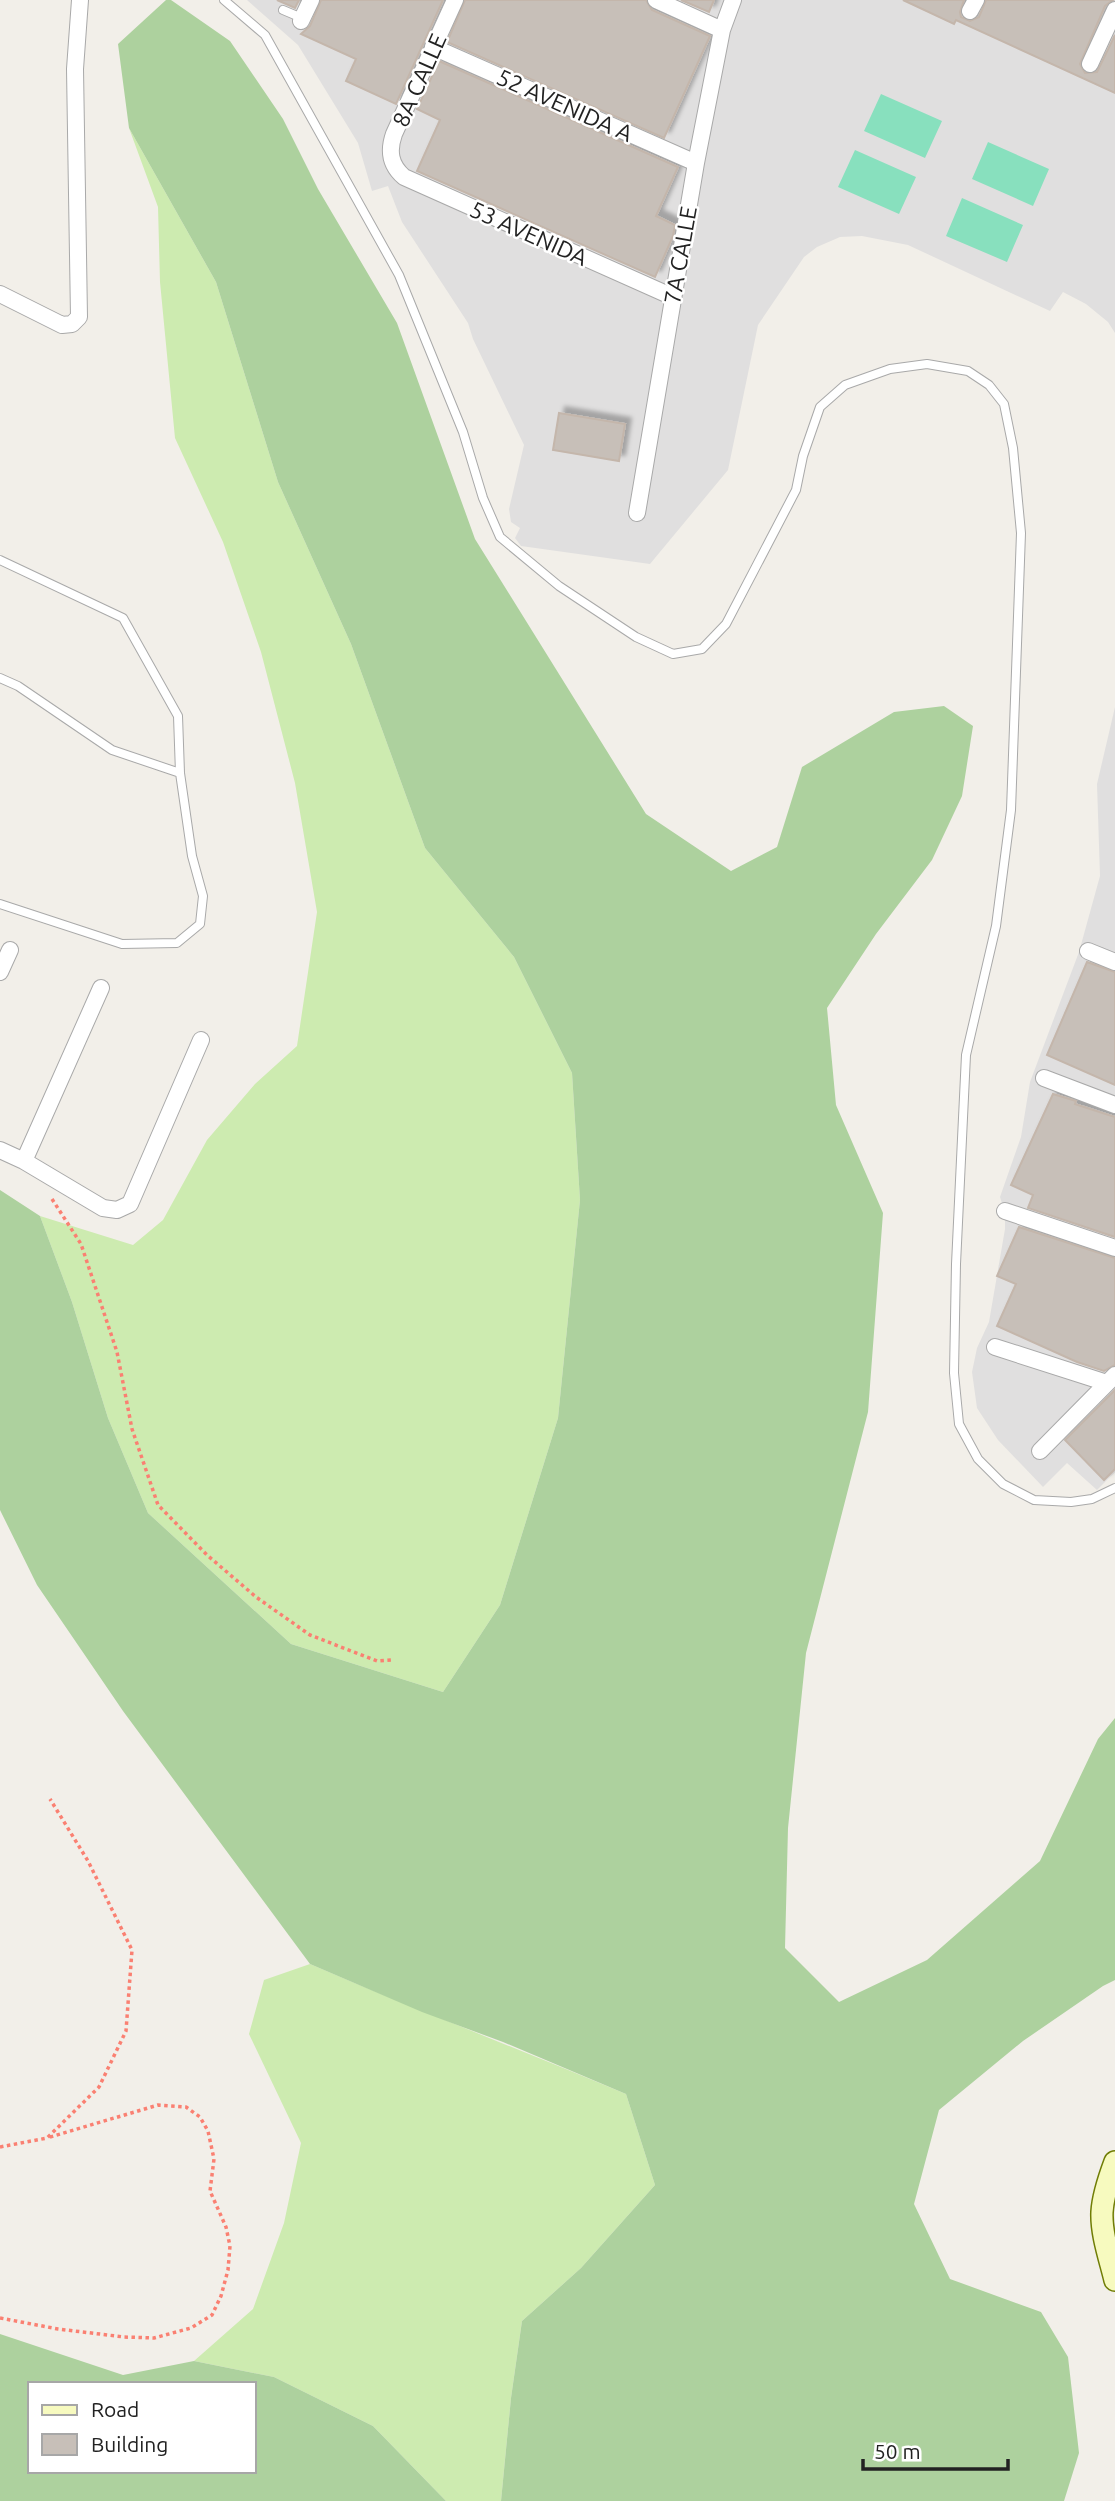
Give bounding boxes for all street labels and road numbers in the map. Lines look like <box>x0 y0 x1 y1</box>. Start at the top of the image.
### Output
street label: 8A CALLE <box>387 30 451 130</box>
street label: 52 AVENIDA A <box>493 64 637 146</box>
street label: 53 AVENIDA <box>466 196 592 270</box>
street label: 7A CALLE <box>659 204 701 306</box>

